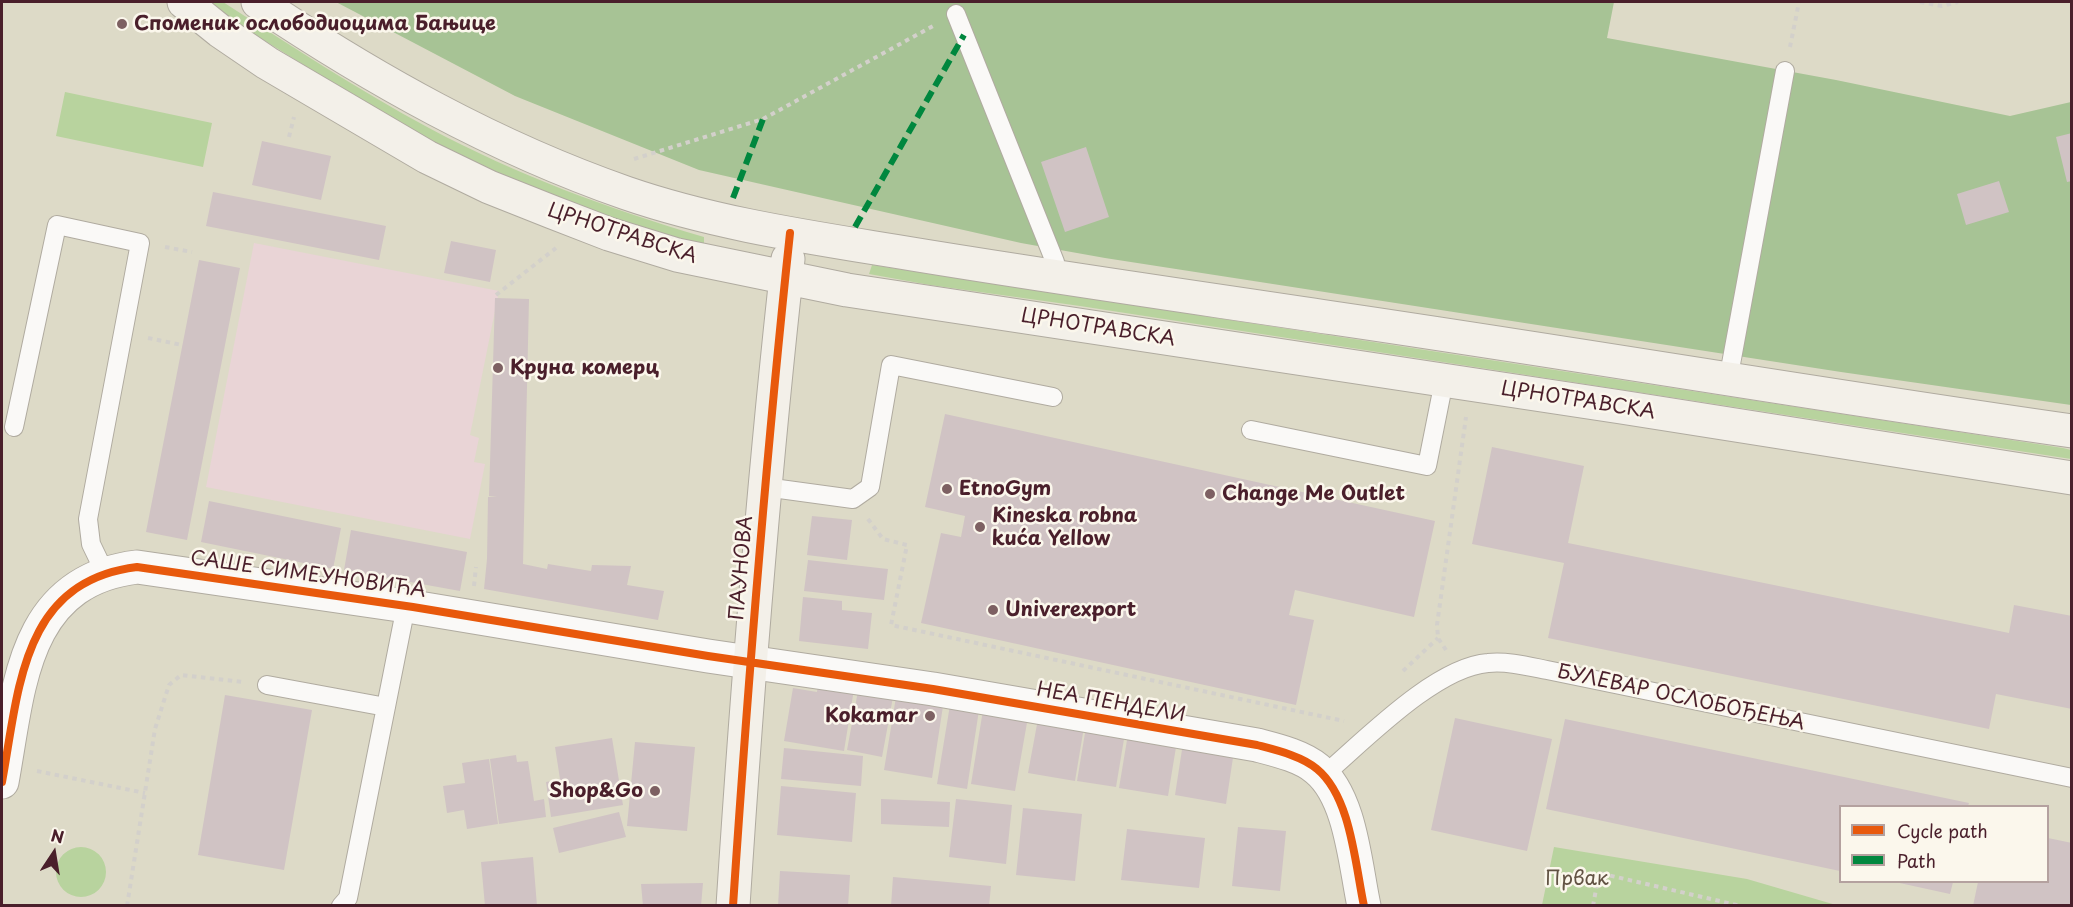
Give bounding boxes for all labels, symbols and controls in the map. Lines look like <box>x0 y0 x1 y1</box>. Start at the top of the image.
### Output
place label: Споменик ослободиоцима Бањице <box>134 12 496 36</box>
marker: Споменик ослободиоцима Бањице <box>115 17 129 31</box>
street label: ЦРНОТРАВСКА <box>544 198 700 270</box>
street label: ЦРНОТРАВСКА <box>1019 304 1177 352</box>
place label: Круна комерц <box>510 356 659 380</box>
marker: Круна комерц <box>491 361 505 375</box>
street label: ЦРНОТРАВСКА <box>1499 377 1657 425</box>
place label: EtnoGym <box>959 477 1051 501</box>
marker: EtnoGym <box>940 482 954 496</box>
place label: Change Me Outlet <box>1222 482 1405 506</box>
marker: Change Me Outlet <box>1203 487 1217 501</box>
place label: Kineska robna kuća Yellow <box>992 504 1137 551</box>
street label: ПАУНОВА <box>725 515 759 621</box>
marker: Kineska robna kuća Yellow <box>973 520 987 534</box>
street label: САШЕ СИМЕУНОВИЋА <box>189 547 427 603</box>
place label: Univerexport <box>1005 598 1136 622</box>
marker: Univerexport <box>986 603 1000 617</box>
street label: БУЛЕВАР ОСЛОБОЂЕЊА <box>1555 660 1807 736</box>
street label: НЕА ПЕНДЕЛИ <box>1035 678 1187 728</box>
place label: Kokamar <box>825 704 918 728</box>
marker: Kokamar <box>923 709 937 723</box>
place label: Shop&Go <box>549 779 643 803</box>
marker: Shop&Go <box>648 784 662 798</box>
legend <box>1839 805 2049 883</box>
text: Cycle path <box>1897 817 1988 844</box>
text: N <box>49 822 66 848</box>
north arrow <box>24 823 84 883</box>
text: Path <box>1897 847 1936 874</box>
park label: Првак <box>1545 867 1609 891</box>

